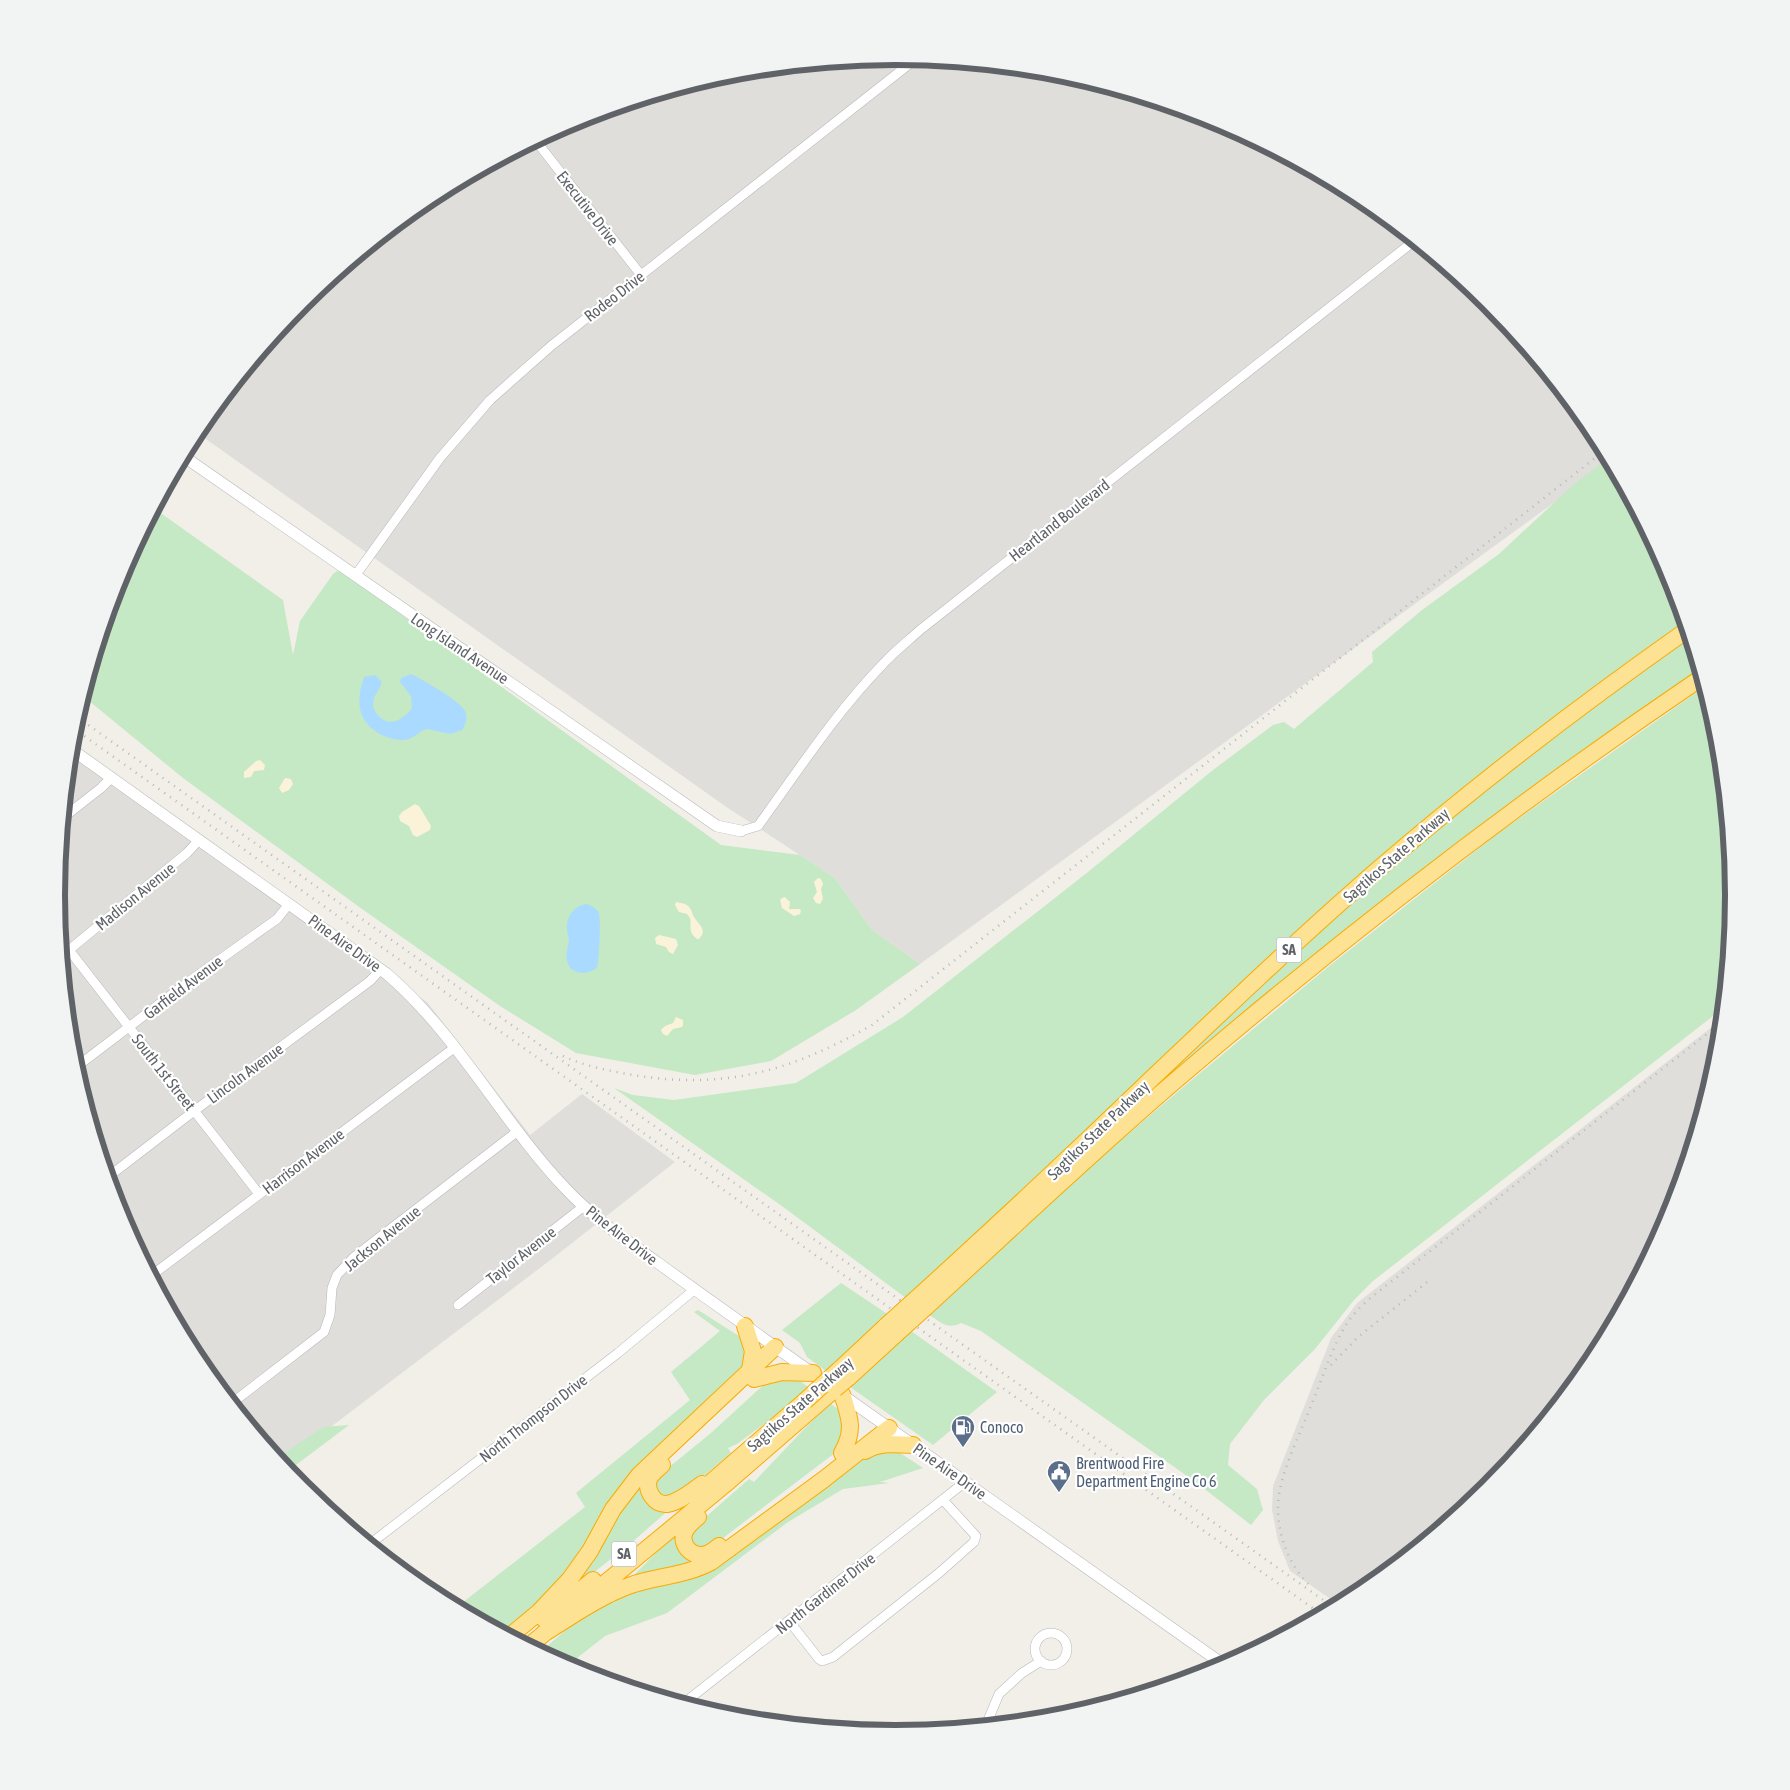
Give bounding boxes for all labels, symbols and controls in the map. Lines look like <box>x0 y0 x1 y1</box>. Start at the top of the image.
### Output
street label: Executive Drive <box>553 167 623 249</box>
street label: Rodeo Drive <box>580 267 648 325</box>
street label: Heartland Boulevard <box>1005 475 1113 565</box>
street label: Long Island Avenue <box>407 609 512 688</box>
street label: Sagtikos State Parkway <box>1339 804 1454 907</box>
street label: Madison Avenue <box>92 859 178 933</box>
street label: Pine Aire Drive <box>305 911 385 975</box>
road number: SA <box>1276 938 1302 962</box>
street label: Garfield Avenue <box>140 952 226 1022</box>
street label: South 1st Street <box>129 1030 200 1114</box>
street label: Lincoln Avenue <box>203 1039 287 1107</box>
street label: Sagtikos State Parkway <box>1043 1077 1154 1184</box>
street label: Harrison Avenue <box>259 1125 347 1197</box>
street label: Jackson Avenue <box>340 1202 424 1274</box>
street label: Pine Aire Drive <box>583 1202 661 1268</box>
street label: Taylor Avenue <box>483 1222 560 1288</box>
street label: Sagtikos State Parkway <box>743 1353 858 1456</box>
street label: North Thompson Drive <box>476 1370 591 1466</box>
fuel station icon: Conoco <box>950 1414 976 1448</box>
place label: Conoco <box>980 1418 1023 1436</box>
street label: Pine Aire Drive <box>910 1439 990 1503</box>
place label: Brentwood Fire Department Engine Co 6 <box>1076 1454 1217 1491</box>
public building icon: Brentwood Fire Department Engine Co 6 <box>1046 1459 1072 1493</box>
road number: SA <box>612 1542 636 1566</box>
street label: North Gardiner Drive <box>772 1549 878 1637</box>

